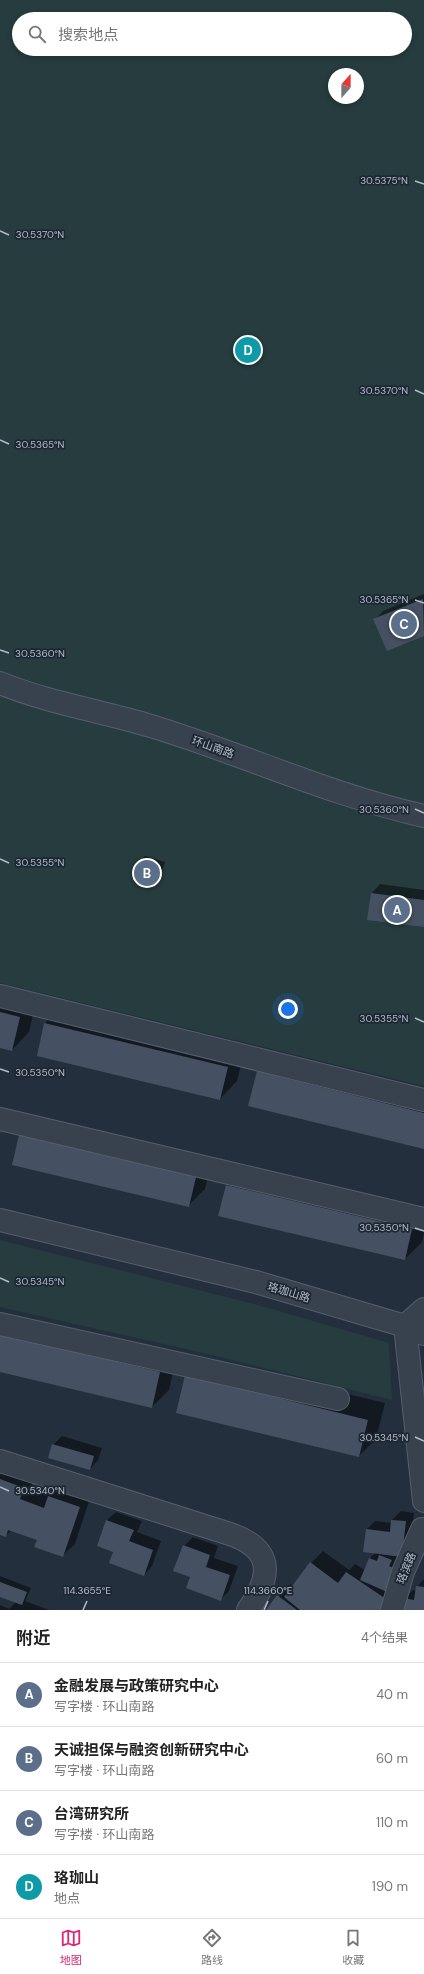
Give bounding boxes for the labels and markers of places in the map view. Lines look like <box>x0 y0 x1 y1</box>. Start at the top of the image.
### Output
pin: D <box>235 335 261 365</box>
pin: C <box>391 609 417 639</box>
pin: B <box>134 858 160 888</box>
pin: A <box>384 895 410 925</box>

